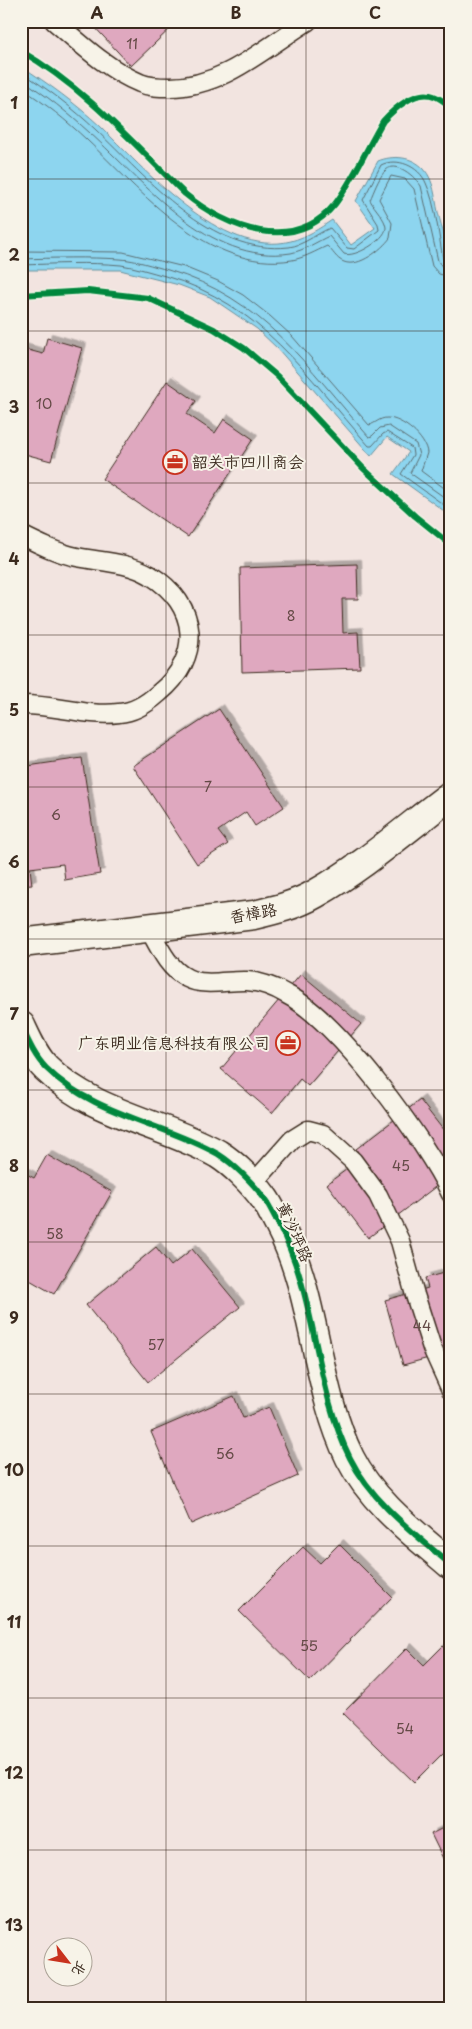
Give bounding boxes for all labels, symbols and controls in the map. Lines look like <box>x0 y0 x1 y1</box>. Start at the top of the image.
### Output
text: A <box>91 0 104 24</box>
text: B <box>231 0 242 24</box>
text: C <box>369 0 381 24</box>
house number: 11 <box>126 33 138 54</box>
text: 1 <box>10 90 18 114</box>
text: 2 <box>8 242 20 266</box>
house number: 10 <box>36 393 52 414</box>
text: 3 <box>9 394 19 418</box>
office icon: 韶关市四川商会 <box>162 449 188 475</box>
place label: 韶关市四川商会 <box>192 449 304 473</box>
text: 4 <box>9 546 20 570</box>
house number: 8 <box>287 605 295 626</box>
text: 5 <box>9 697 19 721</box>
house number: 7 <box>204 776 212 797</box>
house number: 6 <box>51 804 61 825</box>
text: 6 <box>8 849 20 873</box>
street label: 香樟路 <box>227 896 279 928</box>
text: 7 <box>9 1001 19 1025</box>
place label: 广东明业信息科技有限公司 <box>78 1030 270 1054</box>
office icon: 广东明业信息科技有限公司 <box>275 1030 301 1056</box>
text: 8 <box>9 1153 19 1177</box>
house number: 45 <box>392 1155 410 1176</box>
street label: 黄沙坪路 <box>272 1197 320 1266</box>
house number: 58 <box>46 1223 64 1244</box>
text: 9 <box>9 1305 19 1329</box>
house number: 44 <box>413 1315 431 1336</box>
house number: 57 <box>148 1334 164 1355</box>
house number: 56 <box>216 1443 235 1464</box>
text: 10 <box>4 1457 24 1481</box>
text: 11 <box>7 1609 21 1633</box>
house number: 55 <box>300 1635 318 1656</box>
house number: 54 <box>396 1718 414 1739</box>
text: 12 <box>5 1760 23 1784</box>
text: 13 <box>5 1912 23 1936</box>
north arrow <box>42 1936 92 1986</box>
text: 北 <box>67 1958 92 1980</box>

